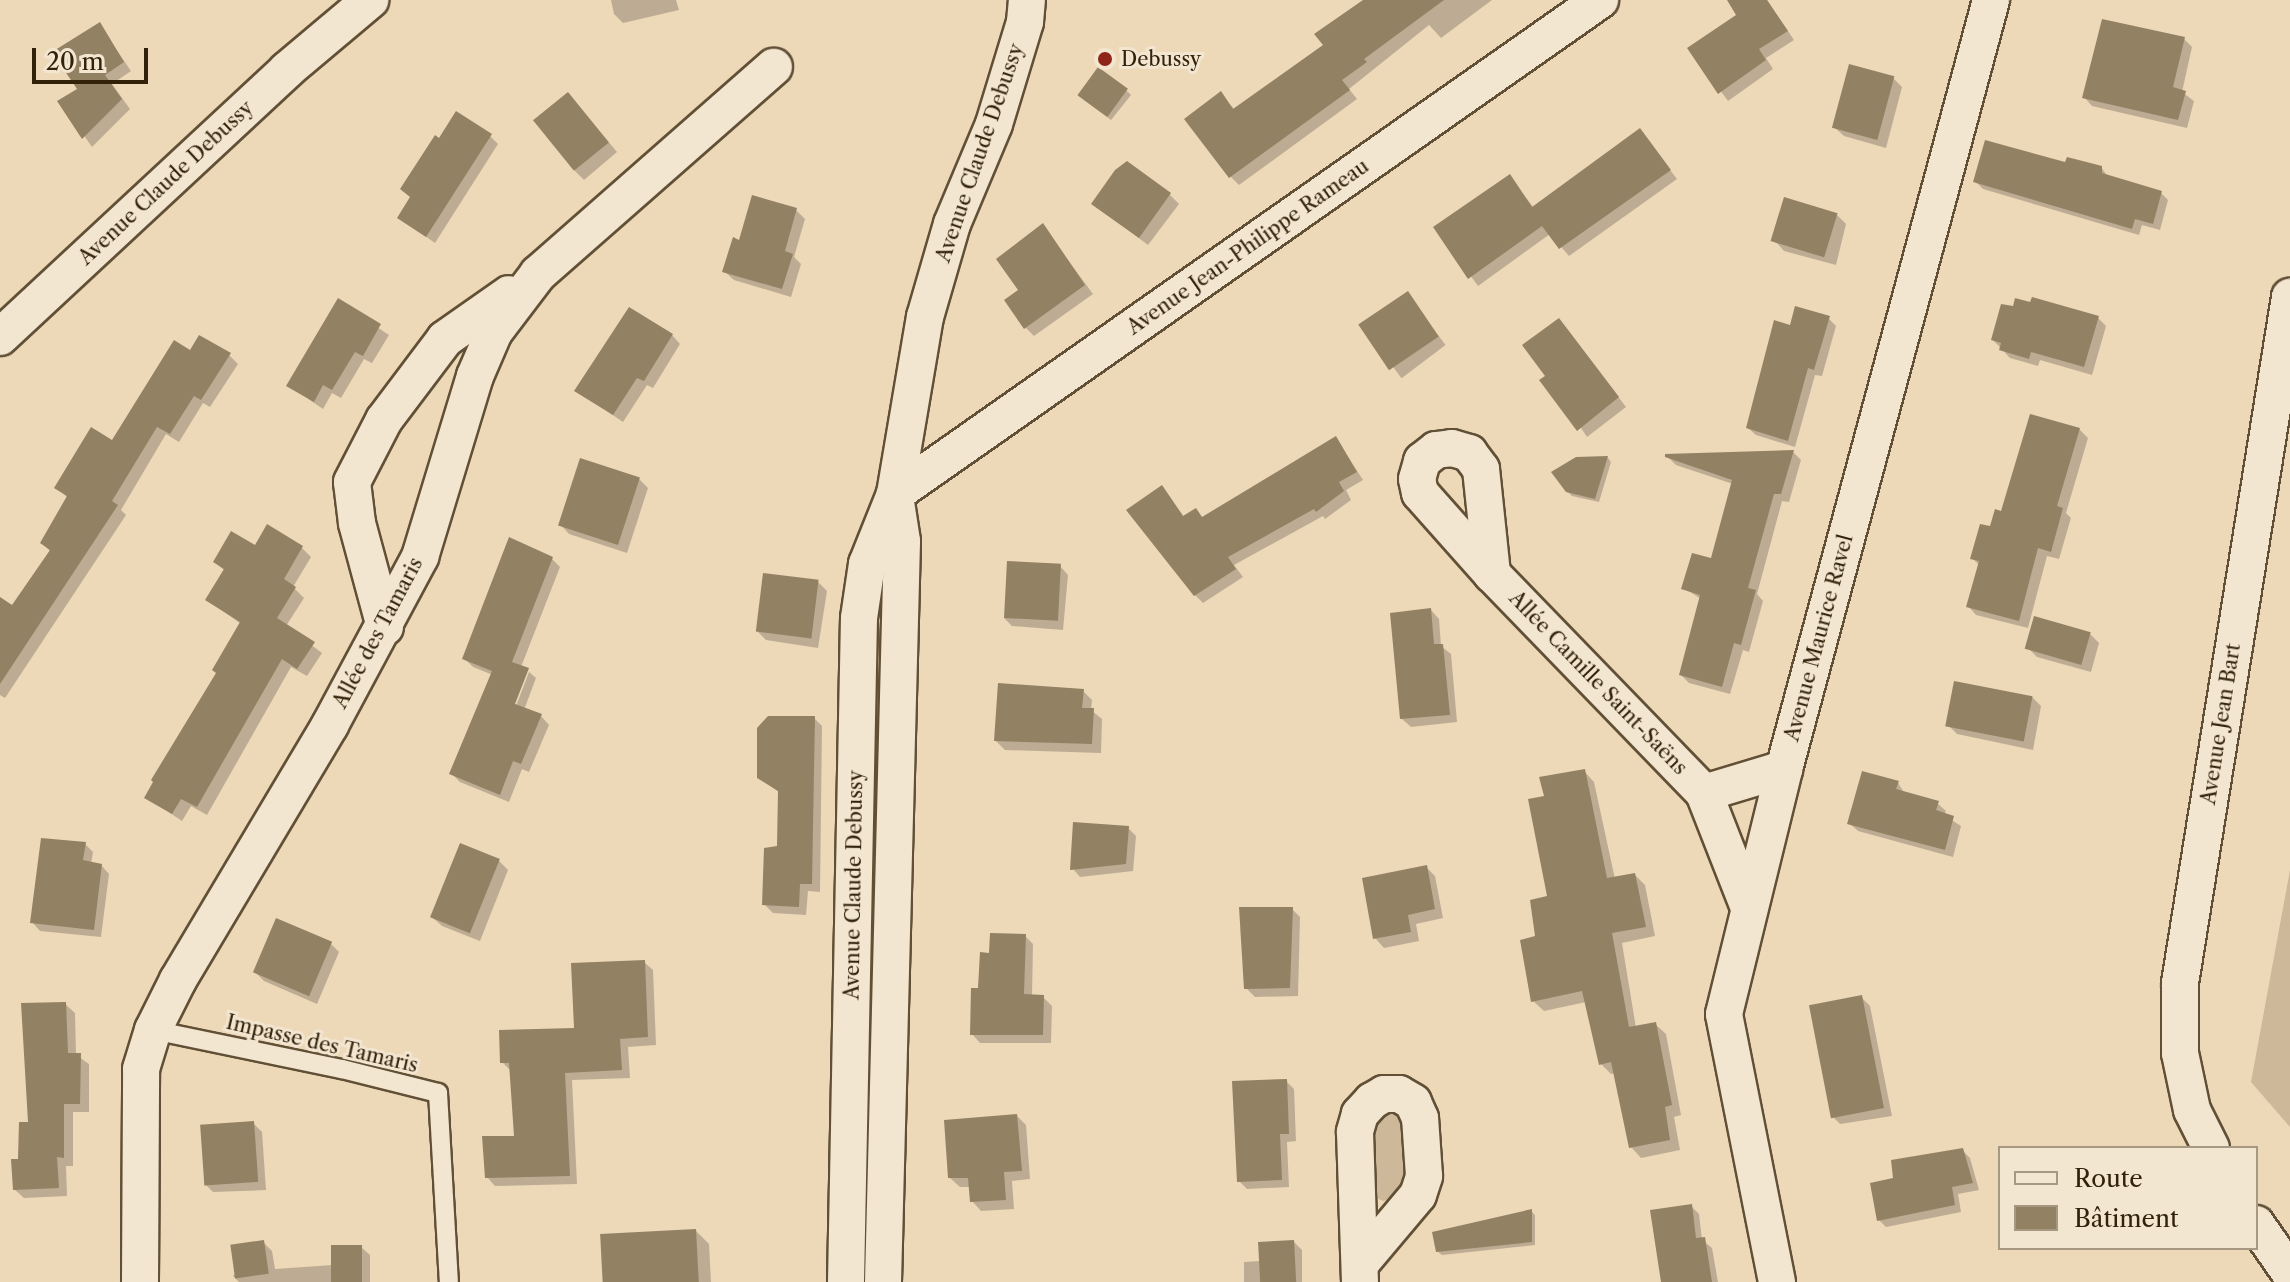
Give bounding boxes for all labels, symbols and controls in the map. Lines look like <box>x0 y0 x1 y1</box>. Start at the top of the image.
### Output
scale bar <box>36 32 152 82</box>
street label: Avenue Claude Debussy <box>931 41 1029 265</box>
text: 20 m <box>46 47 104 76</box>
place label: Debussy <box>1121 47 1201 71</box>
marker: Debussy <box>1096 50 1114 68</box>
street label: Avenue Claude Debussy <box>74 96 258 270</box>
street label: Avenue Jean-Philippe Rameau <box>1123 154 1373 340</box>
street label: Avenue Maurice Ravel <box>1780 532 1858 744</box>
street label: Allée des Tamaris <box>328 553 428 713</box>
street label: Allée Camille Saint-Saëns <box>1504 586 1692 780</box>
street label: Avenue Jean Bart <box>2196 642 2246 806</box>
street label: Avenue Claude Debussy <box>840 770 868 1000</box>
street label: Impasse des Tamaris <box>224 1010 420 1078</box>
legend <box>1998 1146 2258 1250</box>
text: Route <box>2074 1164 2143 1193</box>
text: Bâtiment <box>2074 1204 2179 1233</box>

